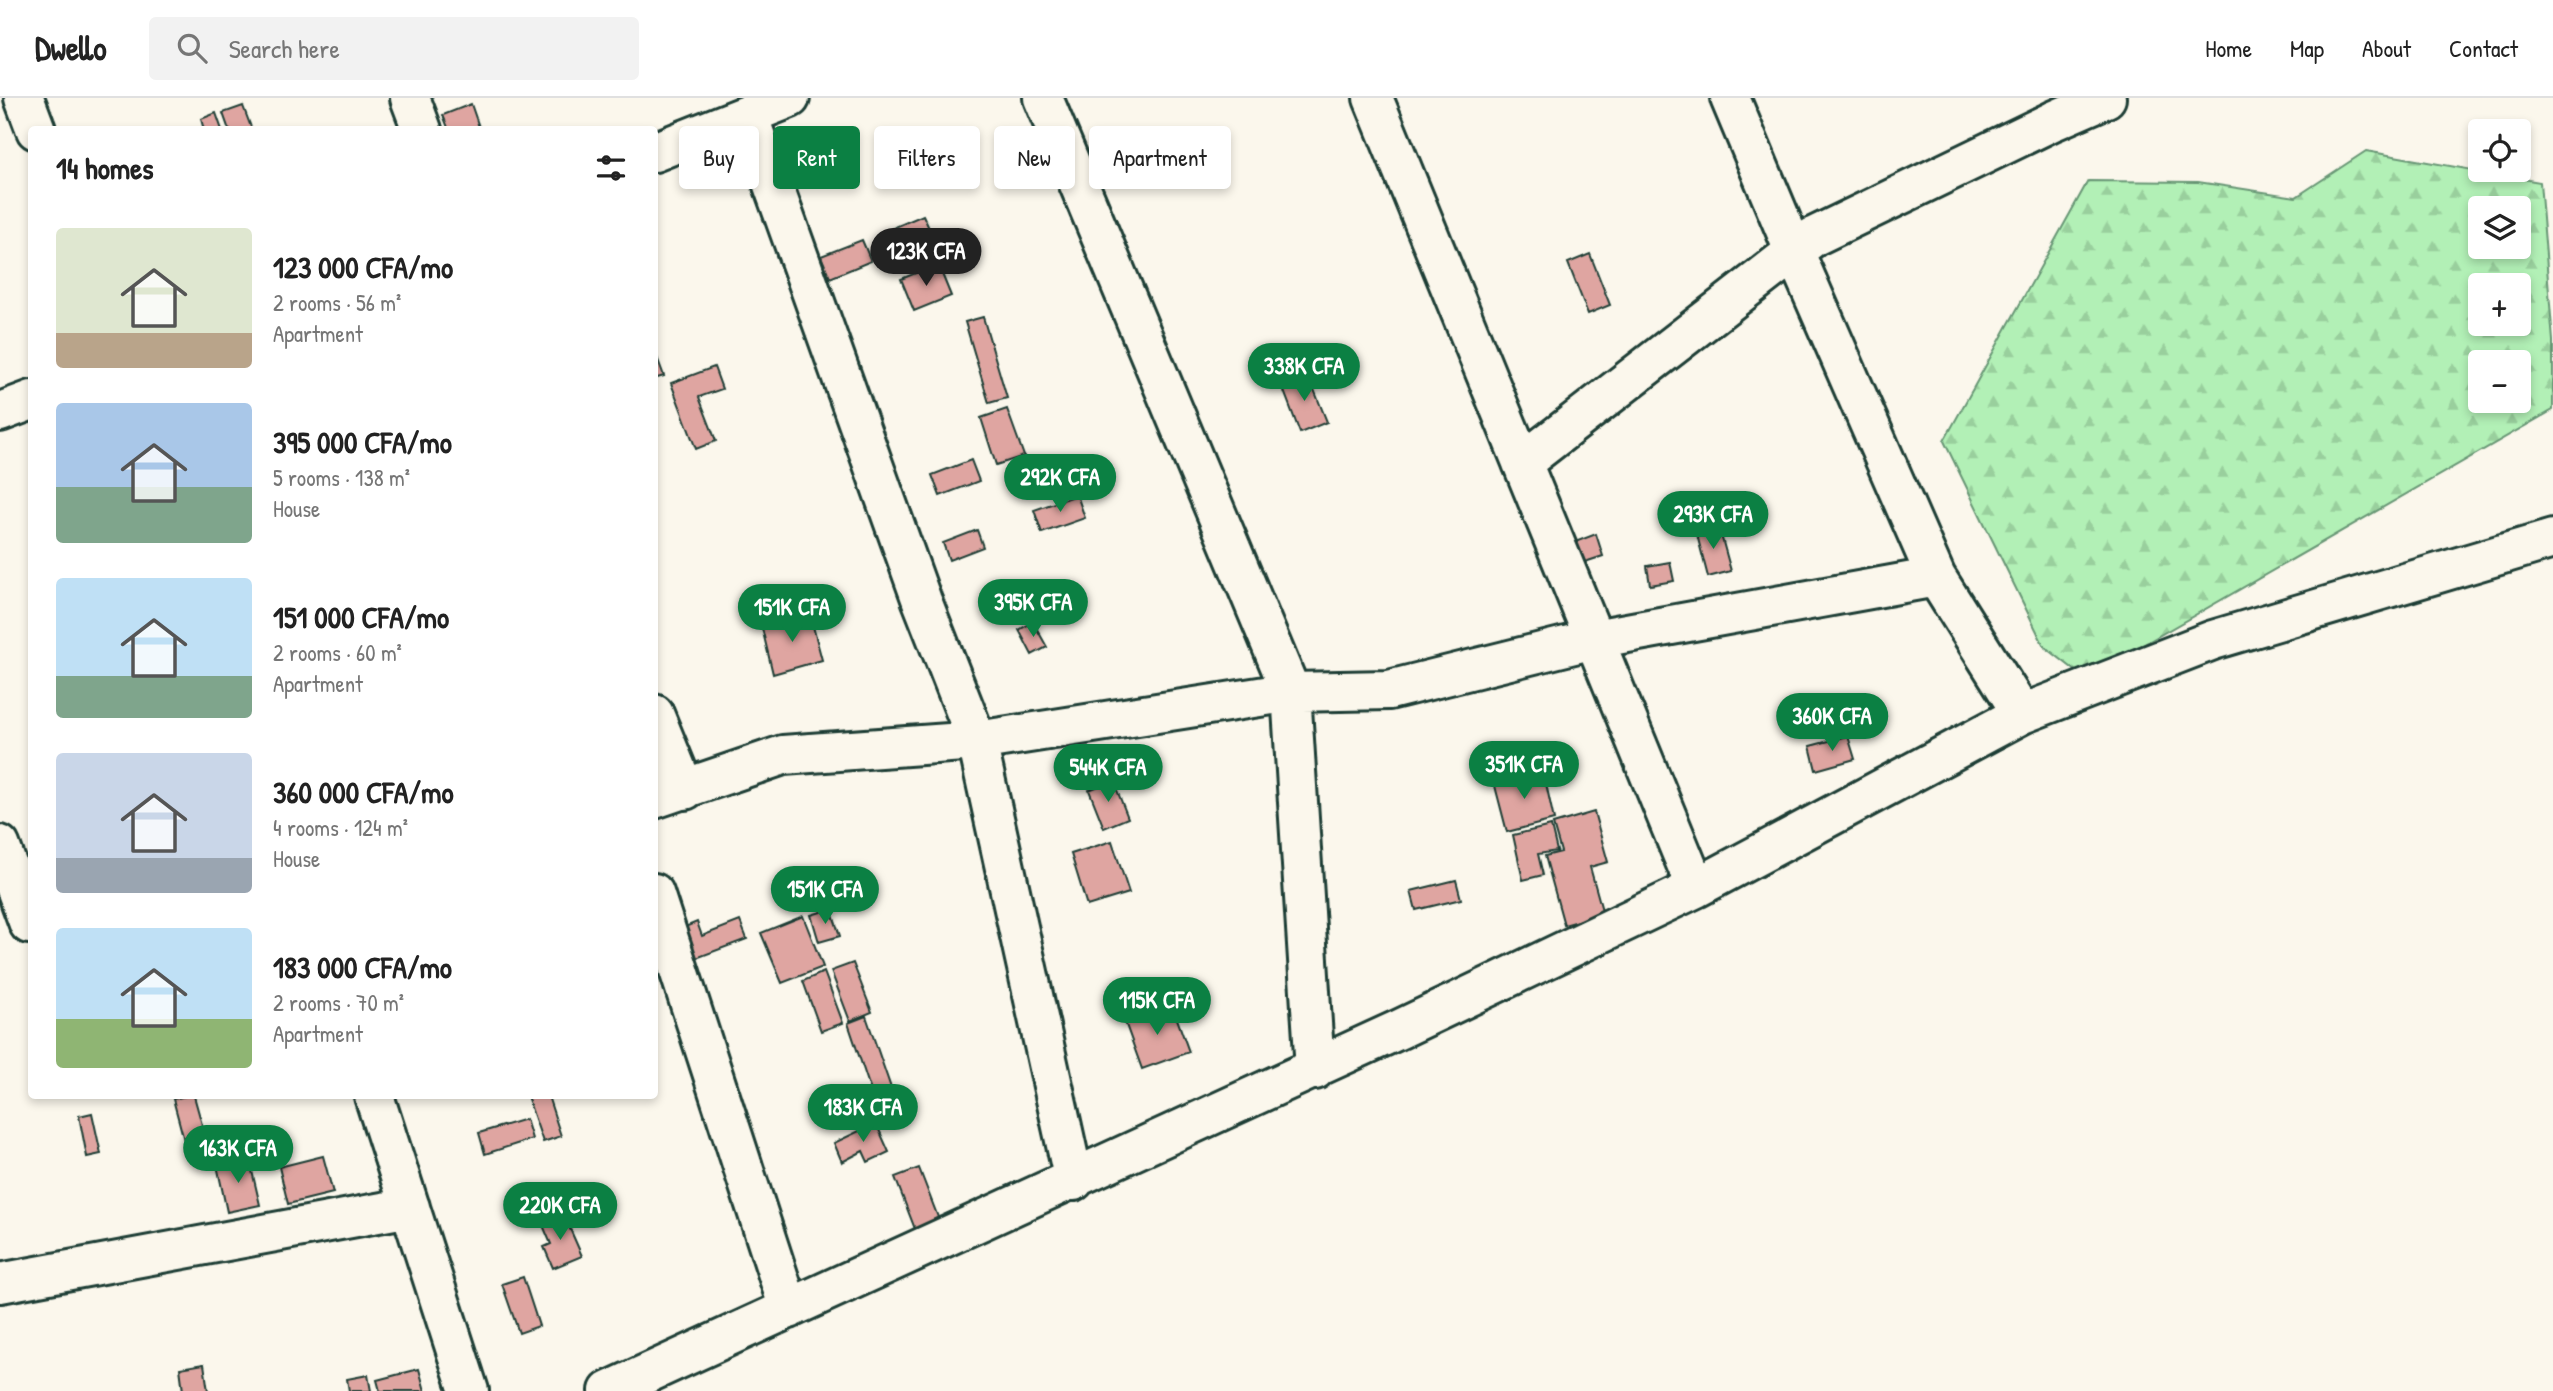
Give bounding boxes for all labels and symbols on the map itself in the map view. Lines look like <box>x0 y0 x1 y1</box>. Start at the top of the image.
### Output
pin: 123K CFA <box>854 228 998 288</box>
pin: 338K CFA <box>1232 344 1376 403</box>
pin: 292K CFA <box>988 454 1132 514</box>
pin: 293K CFA <box>1641 491 1785 551</box>
pin: 395K CFA <box>961 580 1105 639</box>
pin: 151K CFA <box>720 584 864 644</box>
pin: 360K CFA <box>1760 694 1904 753</box>
pin: 351K CFA <box>1452 742 1596 801</box>
pin: 544K CFA <box>1036 744 1180 804</box>
pin: 151K CFA <box>753 866 897 926</box>
pin: 115K CFA <box>1085 978 1229 1037</box>
pin: 183K CFA <box>791 1084 935 1144</box>
pin: 163K CFA <box>166 1126 310 1185</box>
pin: 220K CFA <box>488 1182 632 1242</box>

